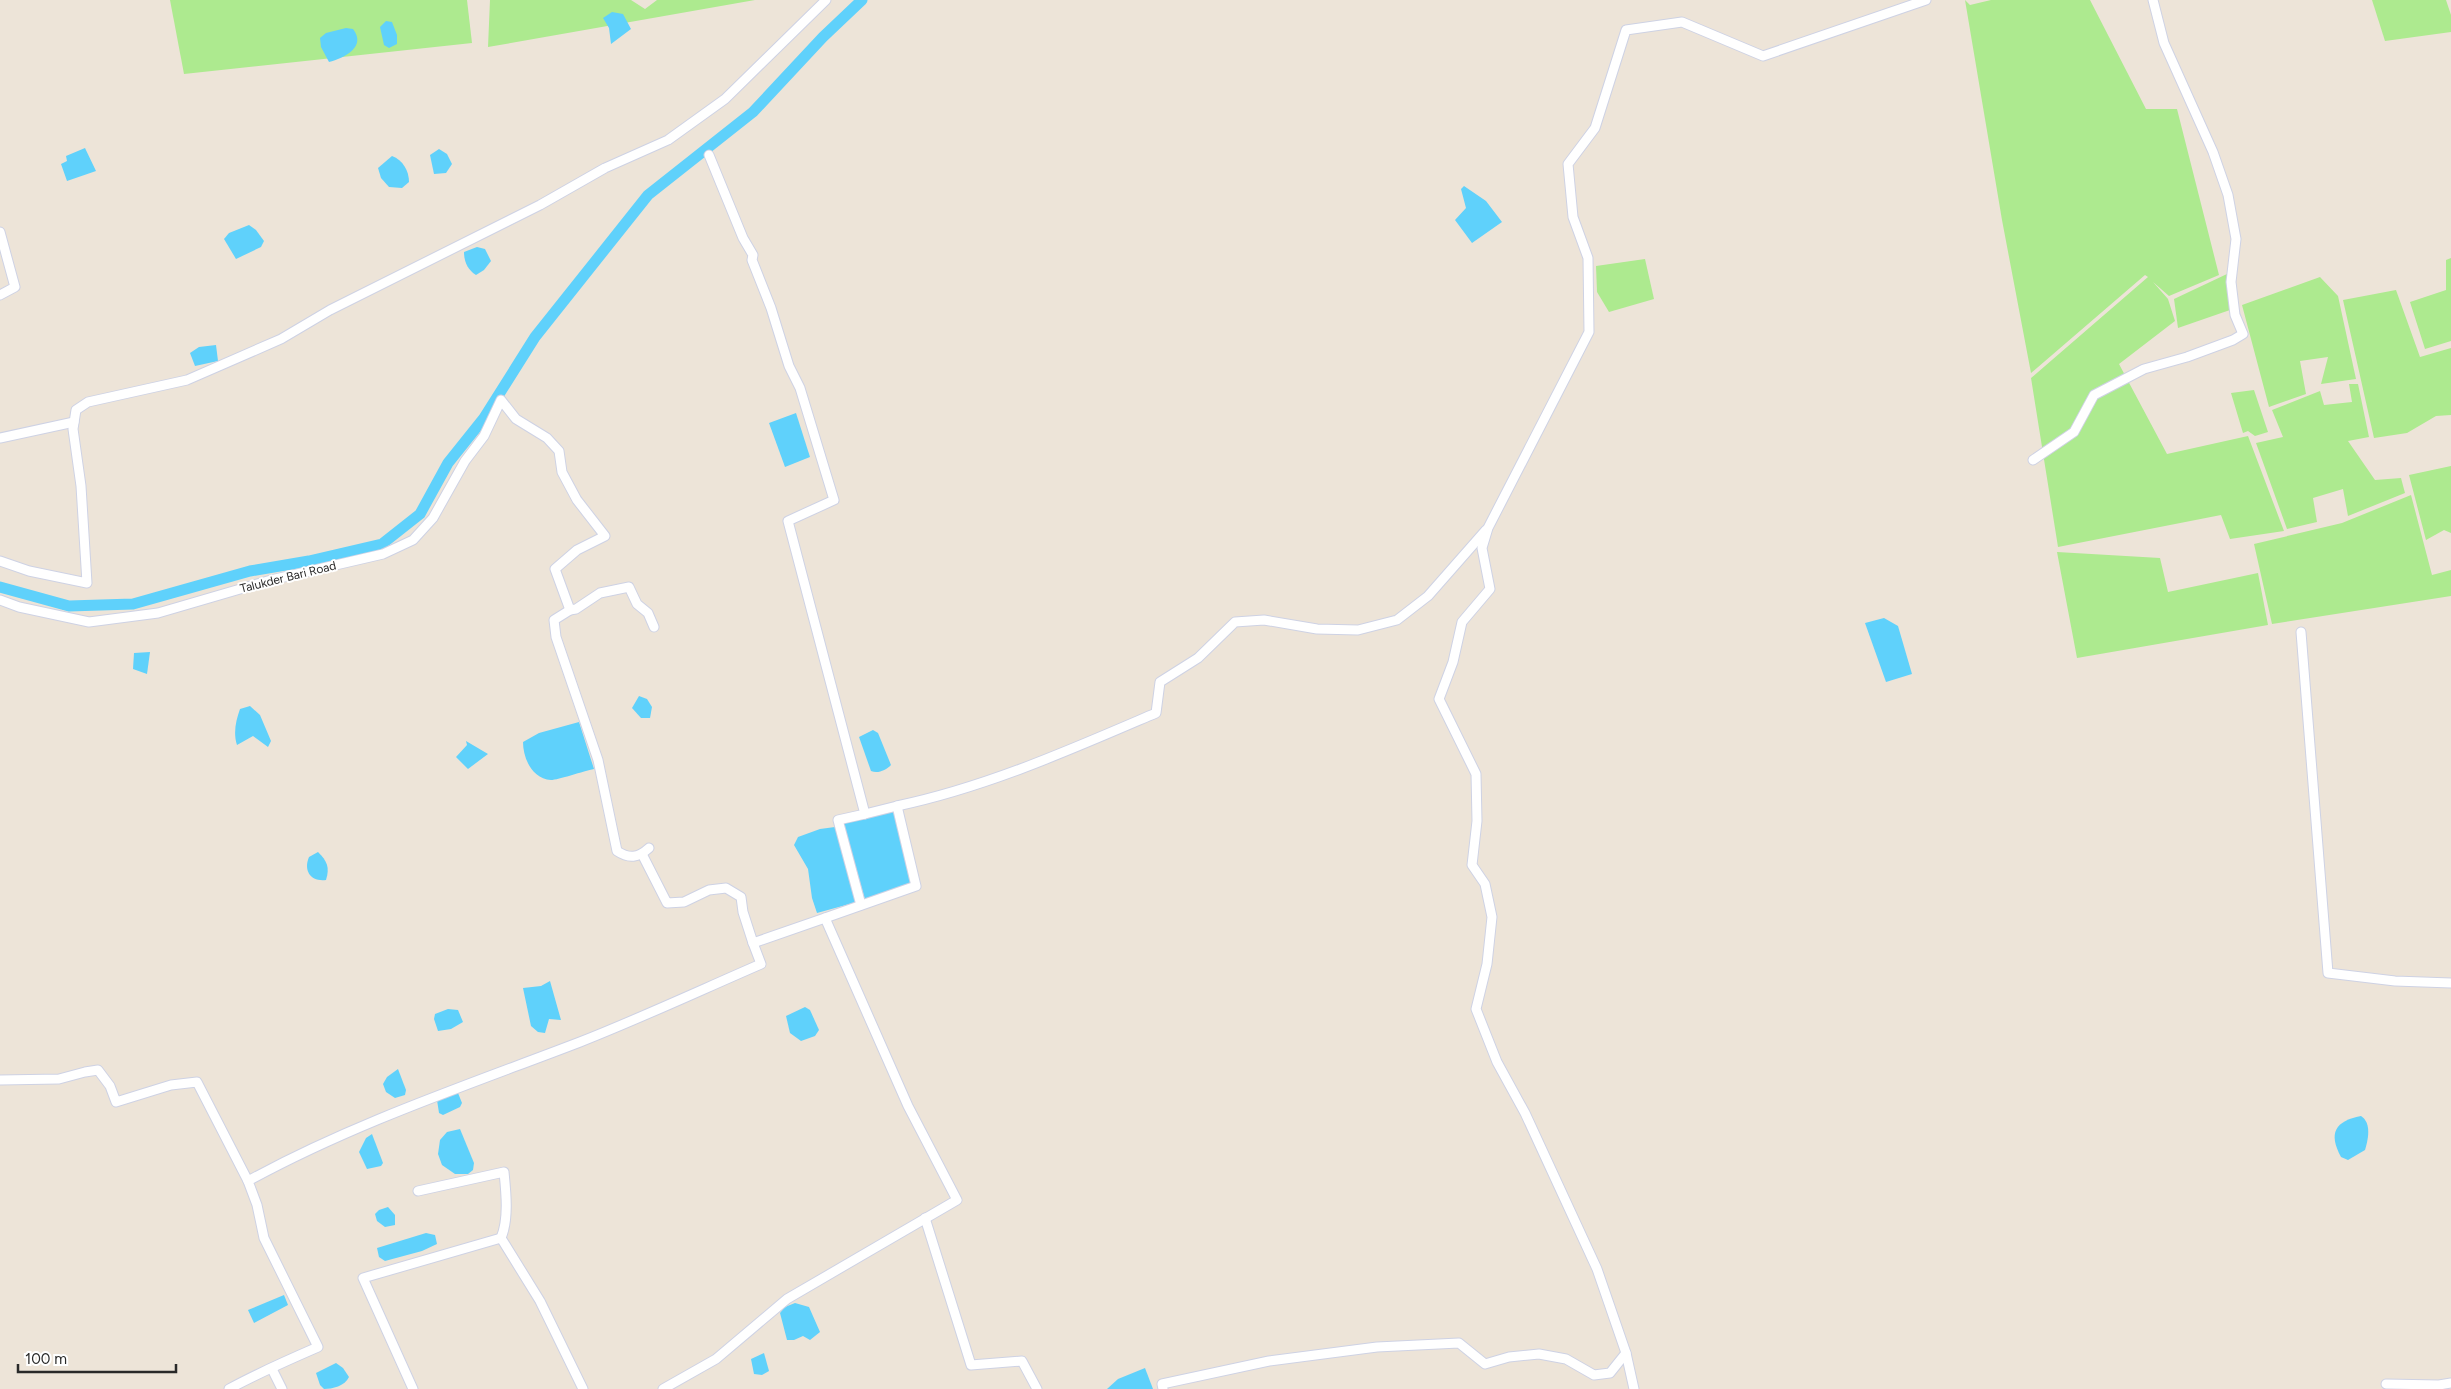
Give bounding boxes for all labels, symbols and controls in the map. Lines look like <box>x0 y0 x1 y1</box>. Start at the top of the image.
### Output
street label: Talukder Bari Road <box>239 558 337 596</box>
scale bar <box>18 1342 175 1374</box>
text: 100 m <box>25 1350 67 1368</box>

